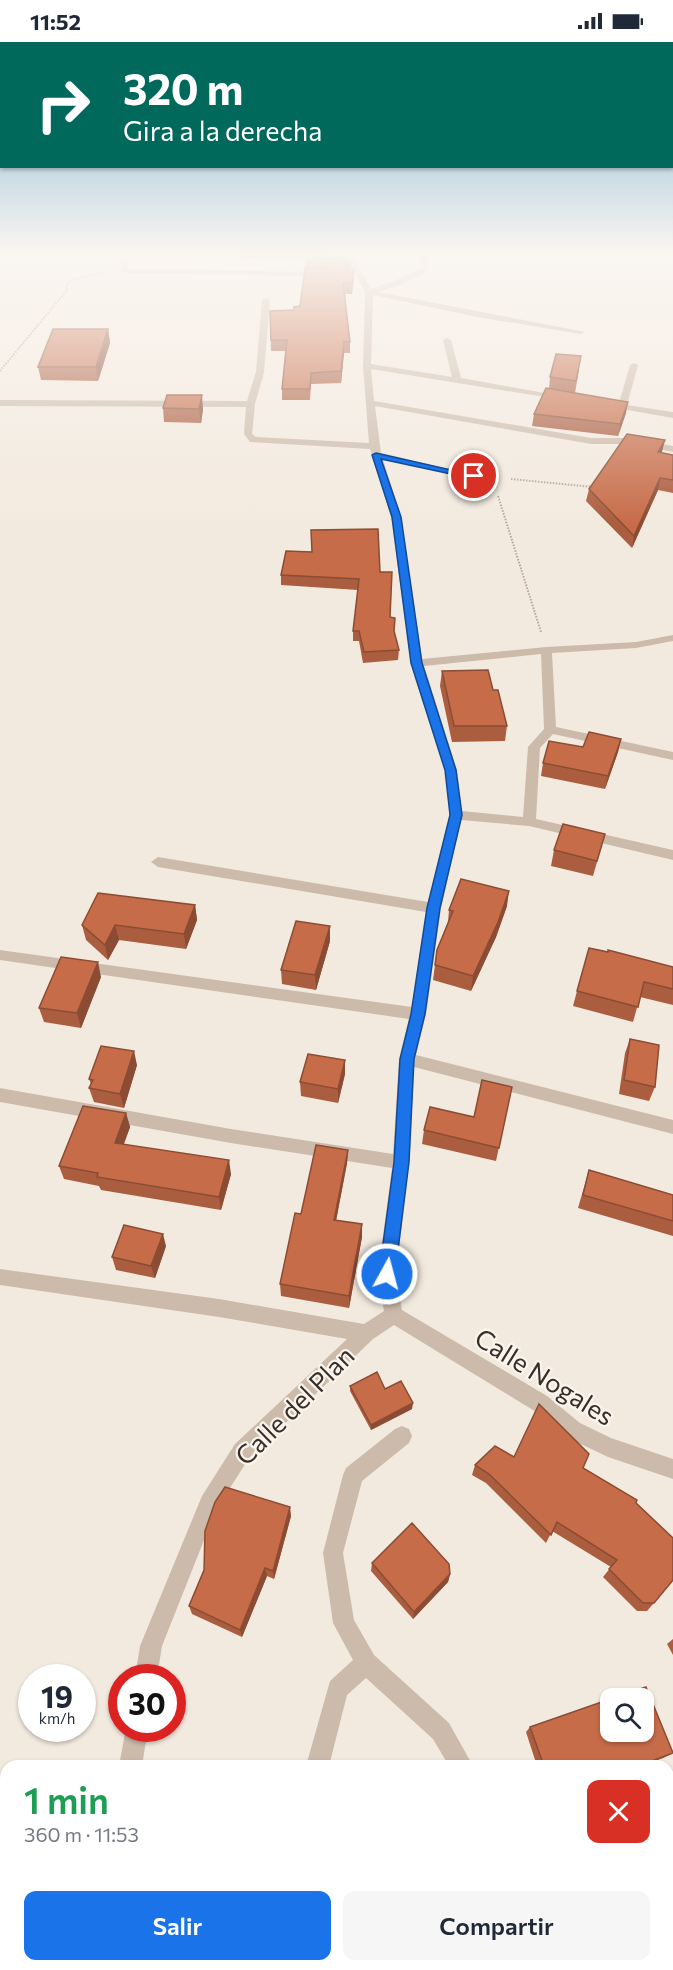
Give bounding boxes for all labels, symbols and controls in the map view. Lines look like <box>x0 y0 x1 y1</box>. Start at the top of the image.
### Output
text: 11:52 <box>30 8 81 35</box>
text: 320 m <box>123 62 243 114</box>
icon: right <box>24 66 102 144</box>
text: Gira a la derecha <box>123 114 322 147</box>
pin <box>448 450 499 501</box>
icon: arrive <box>457 459 490 492</box>
position arrow <box>355 1242 419 1306</box>
street label: Calle Nogales <box>470 1321 620 1431</box>
street label: Calle del Plan <box>228 1339 360 1471</box>
speed limit sign: 30 <box>108 1664 186 1742</box>
text: 19 <box>41 1677 73 1714</box>
map controls <box>600 1688 654 1742</box>
button: search <box>600 1688 654 1742</box>
text: km/h <box>39 1709 75 1727</box>
text: 1 min <box>24 1777 109 1821</box>
button: close <box>587 1780 650 1843</box>
text: 360 m · 11:53 <box>24 1822 139 1846</box>
button: Salir <box>24 1891 331 1960</box>
button: Compartir <box>343 1891 650 1960</box>

